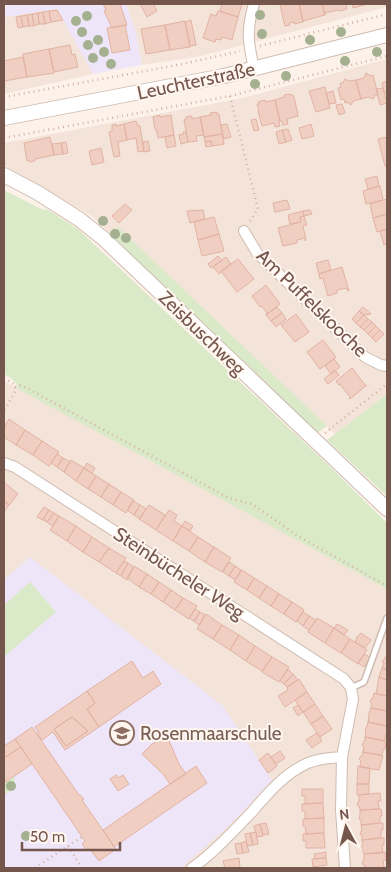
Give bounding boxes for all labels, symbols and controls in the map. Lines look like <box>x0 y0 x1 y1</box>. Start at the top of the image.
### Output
street label: Leuchterstraße <box>135 57 257 105</box>
street label: Am Puffelskooche <box>252 244 373 362</box>
street label: Zeisbuschweg <box>154 286 250 380</box>
street label: Steinbücheler Weg <box>109 522 249 624</box>
school or university icon: Rosenmaarschule <box>109 720 135 746</box>
place label: Rosenmaarschule <box>140 722 282 745</box>
north arrow <box>321 802 371 852</box>
text: N <box>338 805 350 824</box>
scale bar <box>22 820 120 852</box>
text: 50 m <box>30 828 65 846</box>

